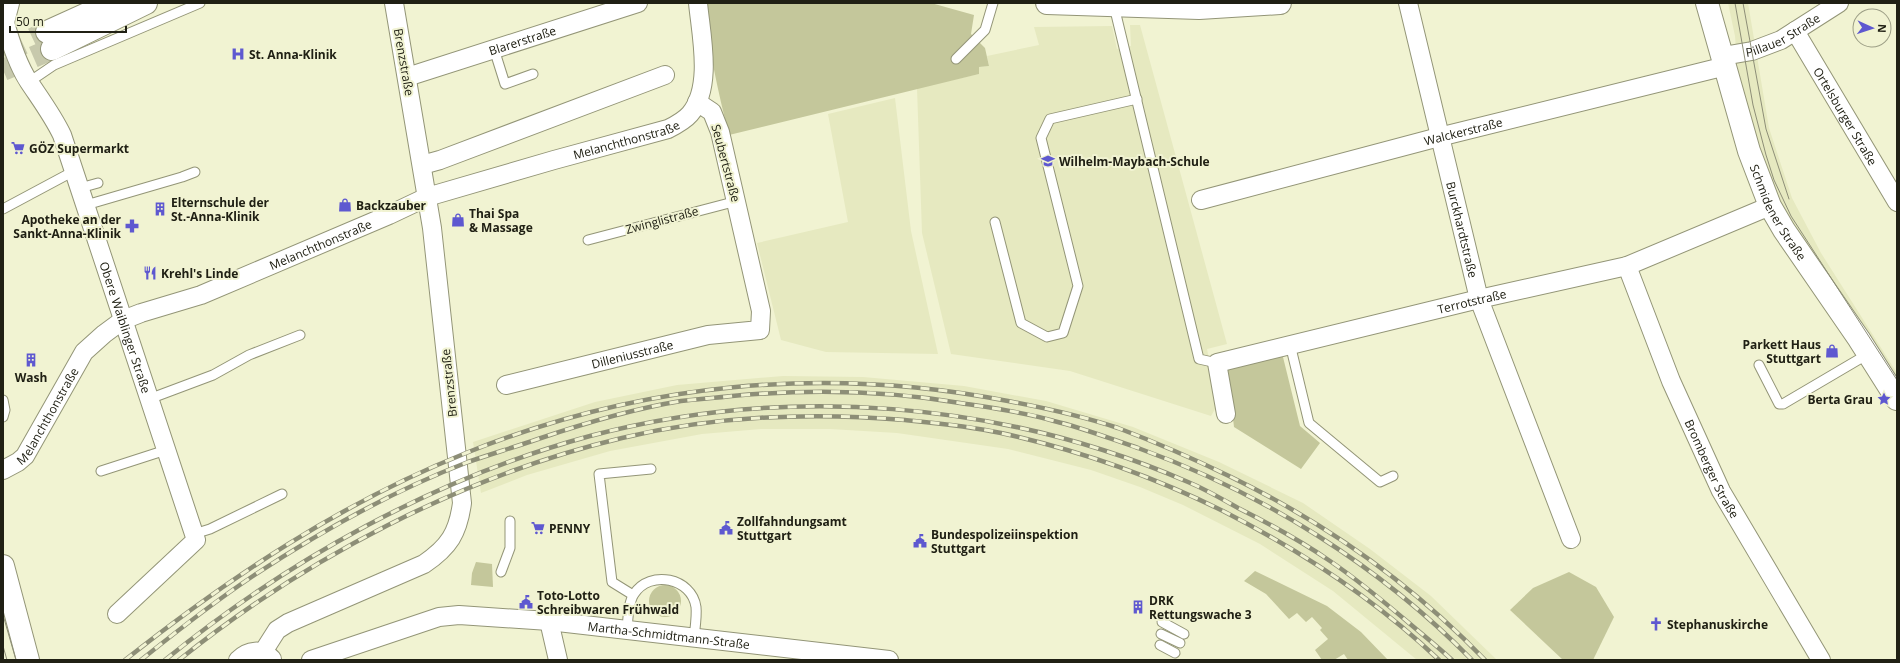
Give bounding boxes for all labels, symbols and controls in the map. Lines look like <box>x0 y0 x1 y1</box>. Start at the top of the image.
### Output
scale bar <box>10 8 126 34</box>
north arrow <box>1852 8 1892 48</box>
street label: Pillauer Straße <box>1744 9 1823 60</box>
text: 50 m <box>16 13 44 30</box>
street label: Blarerstraße <box>486 21 558 59</box>
text: N <box>1875 24 1890 33</box>
street label: Brenzstraße <box>390 27 418 97</box>
hospital icon: St. Anna-Klinik <box>230 46 246 62</box>
place label: St. Anna-Klinik <box>249 46 337 63</box>
street label: Ortelsburger Straße <box>1810 64 1882 169</box>
street label: Walckerstraße <box>1422 113 1504 149</box>
street label: Melanchthonstraße <box>571 116 683 163</box>
street label: Seubertstraße <box>707 122 745 204</box>
supermarket icon: GÖZ Supermarkt <box>10 140 26 156</box>
place label: GÖZ Supermarkt <box>29 140 129 157</box>
school or university icon: Wilhelm-Maybach-Schule <box>1040 153 1056 169</box>
place label: Wilhelm-Maybach-Schule <box>1059 153 1210 170</box>
street label: Schmidener Straße <box>1746 162 1811 264</box>
street label: Burckhardtstraße <box>1443 180 1482 280</box>
place label: Elternschule der St.-Anna-Klinik <box>171 194 269 225</box>
shop icon: Backzauber <box>337 197 353 213</box>
place label: Backzauber <box>356 197 427 214</box>
building icon: Elternschule der St.-Anna-Klinik <box>152 201 168 217</box>
street label: Zwinglistraße <box>624 202 701 238</box>
place label: Thai Spa & Massage <box>469 205 533 236</box>
place label: Apotheke an der Sankt-Anna-Klinik <box>13 211 122 242</box>
shop icon: Thai Spa & Massage <box>450 212 466 228</box>
street label: Melanchthonstraße <box>267 215 374 274</box>
pharmacy icon: Apotheke an der Sankt-Anna-Klinik <box>124 218 140 234</box>
street label: Obere Waiblinger Straße <box>96 259 155 396</box>
restaurant icon: Krehl's Linde <box>142 265 158 281</box>
place label: Krehl's Linde <box>161 265 238 282</box>
street label: Terrotstraße <box>1435 285 1508 317</box>
street label: Dilleniusstraße <box>589 335 675 372</box>
place label: Parkett Haus Stuttgart <box>1742 336 1821 367</box>
shop icon: Parkett Haus Stuttgart <box>1824 343 1840 359</box>
street label: Brenzstraße <box>437 348 461 418</box>
building icon: Wash <box>23 352 39 368</box>
street label: Melanchthonstraße <box>13 364 82 468</box>
place label: Wash <box>15 369 47 386</box>
place label: Berta Grau <box>1808 391 1873 408</box>
place icon: Berta Grau <box>1876 391 1892 407</box>
street label: Bromberger Straße <box>1681 417 1744 521</box>
place label: Zollfahndungsamt Stuttgart <box>737 513 847 544</box>
supermarket icon: PENNY <box>530 520 546 536</box>
place label: PENNY <box>549 520 591 537</box>
public building icon: Zollfahndungsamt Stuttgart <box>718 520 734 536</box>
place label: Bundespolizeiinspektion Stuttgart <box>931 526 1078 557</box>
public building icon: Bundespolizeiinspektion Stuttgart <box>912 533 928 549</box>
place label: Toto-Lotto Schreibwaren Frühwald <box>537 587 679 618</box>
place label: DRK Rettungswache 3 <box>1149 592 1252 623</box>
public building icon: Toto-Lotto Schreibwaren Frühwald <box>518 594 534 610</box>
building icon: DRK Rettungswache 3 <box>1130 599 1146 615</box>
church icon: Stephanuskirche <box>1648 616 1664 632</box>
place label: Stephanuskirche <box>1667 616 1768 633</box>
street label: Martha-Schmidtmann-Straße <box>587 617 751 653</box>

